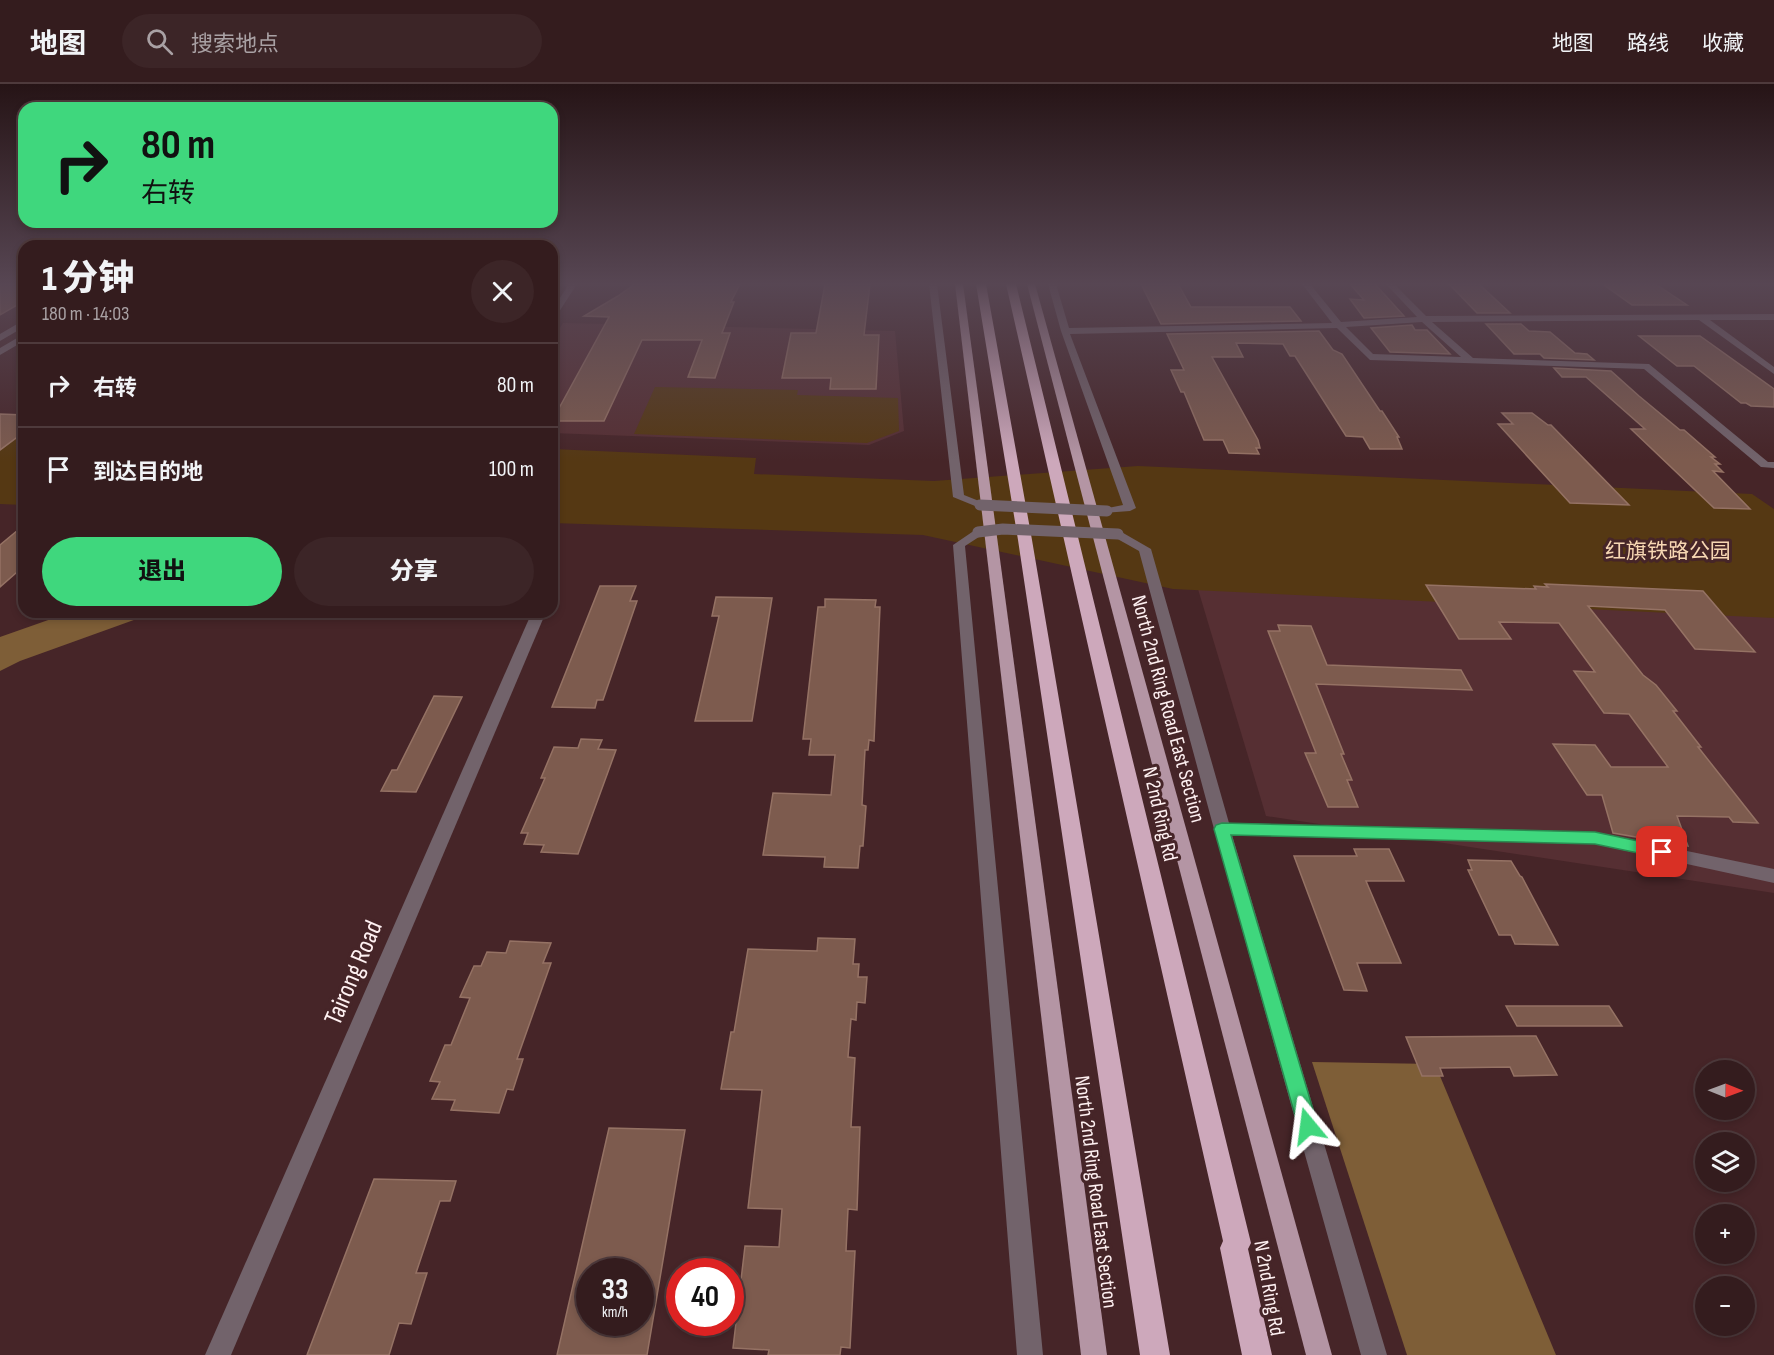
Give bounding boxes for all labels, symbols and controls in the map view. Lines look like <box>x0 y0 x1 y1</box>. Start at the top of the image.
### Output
search box <box>122 14 542 68</box>
icon: search <box>143 25 176 58</box>
text: 地图 <box>30 28 86 61</box>
text: 搜索地点 <box>191 31 279 58</box>
text: 地图 <box>1552 31 1594 56</box>
text: 路线 <box>1627 31 1669 56</box>
text: 收藏 <box>1702 31 1744 56</box>
text: 80 m <box>141 120 215 171</box>
icon: right <box>42 126 120 204</box>
text: 右转 <box>141 178 195 210</box>
text: 1 分钟 <box>42 258 134 301</box>
button: close <box>471 260 534 323</box>
text: 180 m · 14:03 <box>42 302 129 326</box>
icon: right <box>42 369 75 402</box>
text: 80 m <box>497 372 534 399</box>
text: 右转 <box>93 375 137 402</box>
icon: arrive <box>42 453 75 486</box>
text: 100 m <box>489 456 534 483</box>
text: 到达目的地 <box>93 459 203 486</box>
button: 退出 <box>42 537 282 606</box>
button: 分享 <box>294 537 534 606</box>
park label: 红旗铁路公园 <box>1605 539 1731 564</box>
street label: North 2nd Ring Road East Section <box>1126 593 1210 825</box>
street label: N 2nd Ring Rd <box>1137 764 1183 864</box>
pin <box>1636 826 1687 877</box>
icon: arrive <box>1645 835 1678 868</box>
street label: Tairong Road <box>318 916 390 1030</box>
north arrow <box>1695 1060 1755 1120</box>
map controls <box>1695 1060 1755 1336</box>
street label: North 2nd Ring Road East Section <box>1069 1074 1123 1310</box>
position arrow <box>1276 1094 1340 1158</box>
button: layers <box>1695 1132 1755 1192</box>
button: + <box>1695 1204 1755 1264</box>
street label: N 2nd Ring Rd <box>1248 1238 1290 1338</box>
speed limit sign: 40 <box>666 1258 744 1336</box>
text: 33 <box>602 1272 628 1308</box>
button: − <box>1695 1276 1755 1336</box>
text: km/h <box>602 1303 628 1322</box>

